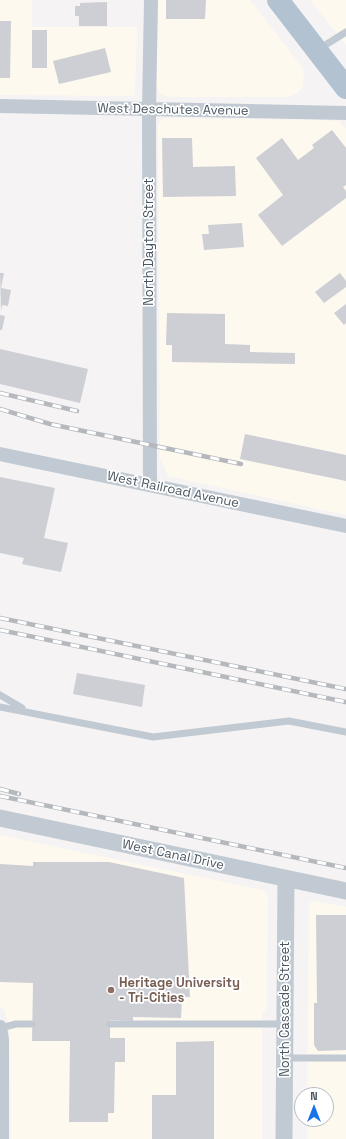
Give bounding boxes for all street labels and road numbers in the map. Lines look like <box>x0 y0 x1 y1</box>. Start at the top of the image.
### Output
street label: West Deschutes Avenue <box>97 101 249 119</box>
street label: North Dayton Street <box>141 178 157 306</box>
street label: West Railroad Avenue <box>106 468 240 512</box>
street label: West Canal Drive <box>121 837 225 873</box>
street label: North Cascade Street <box>277 941 293 1077</box>

